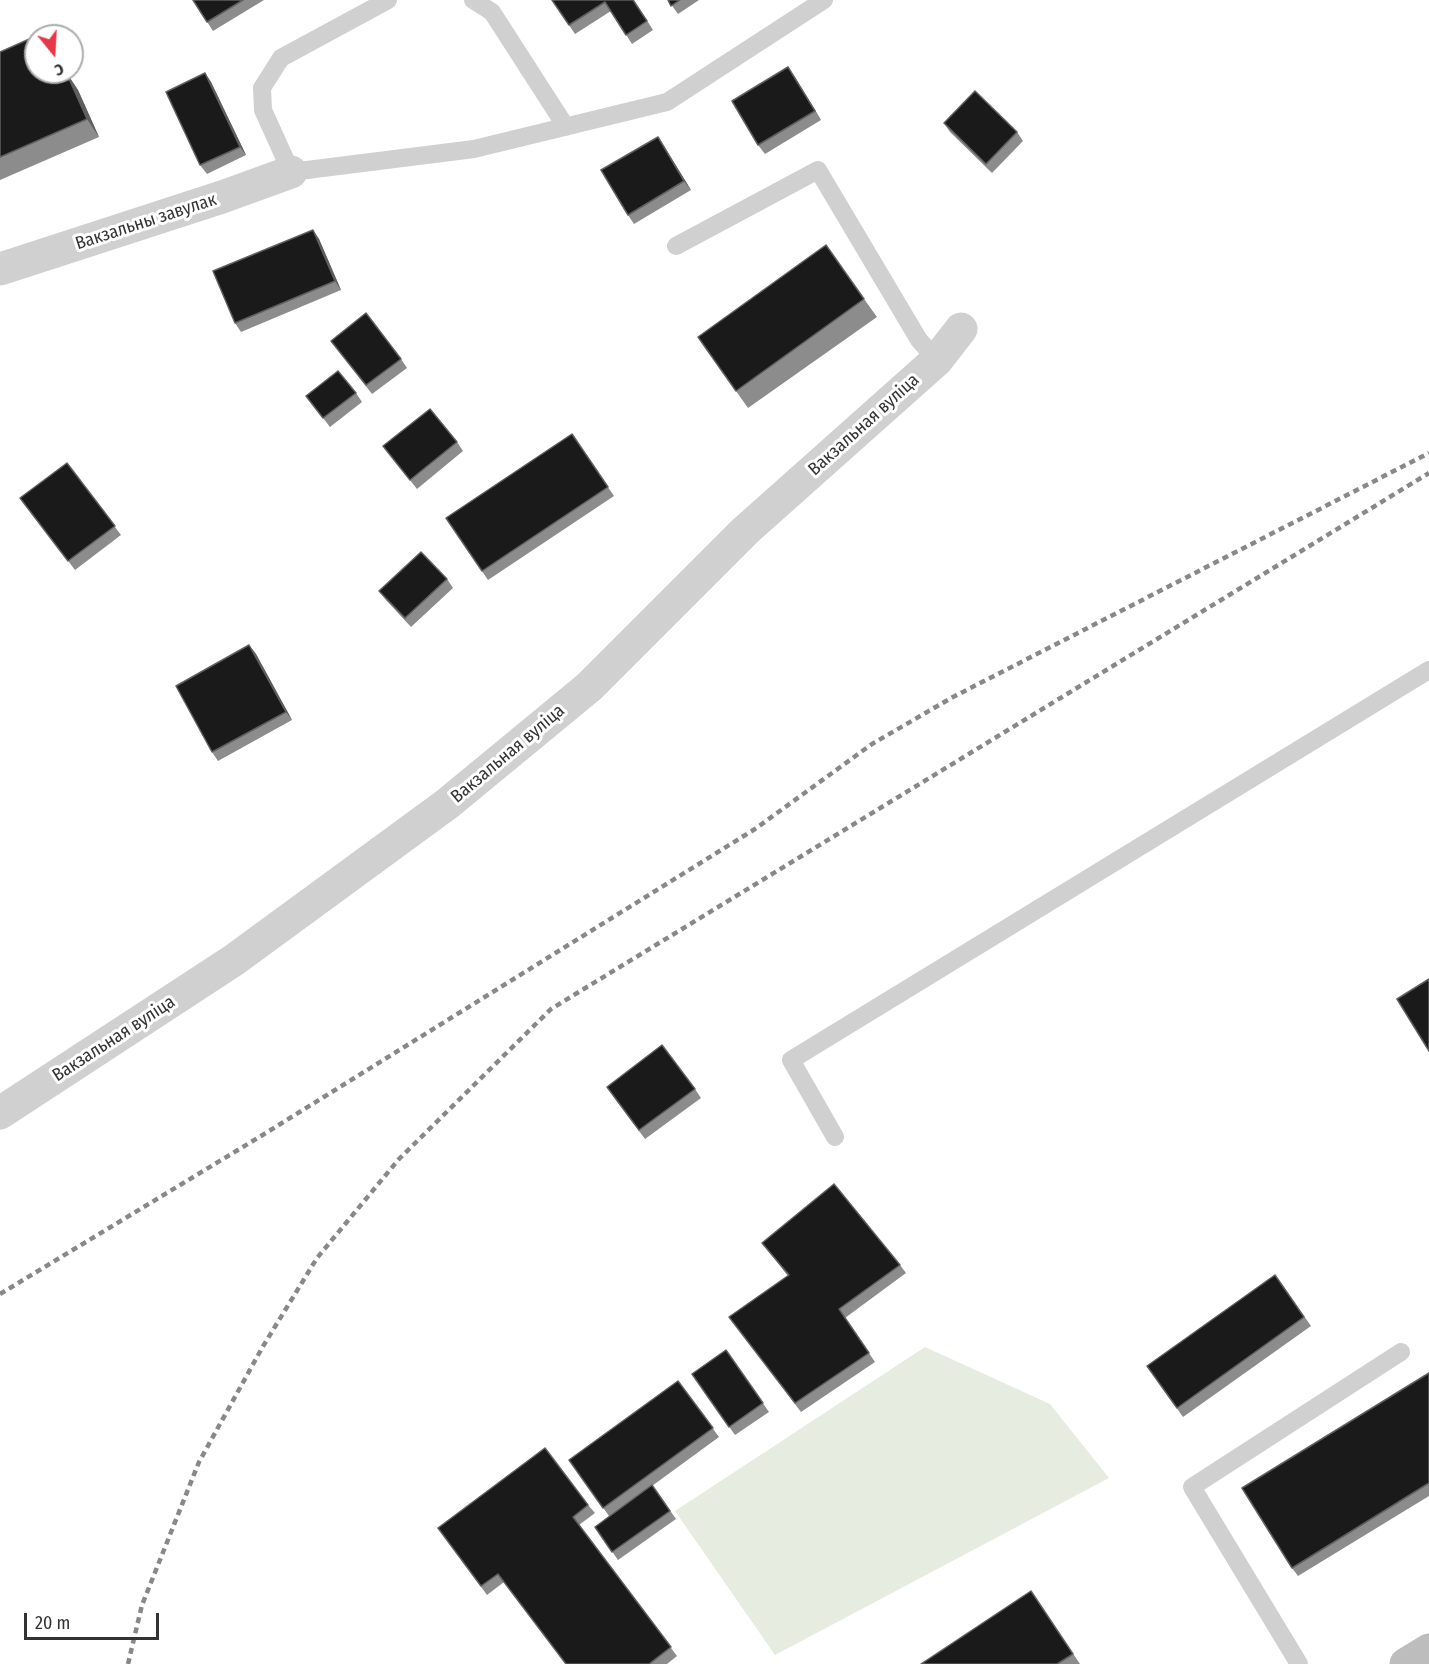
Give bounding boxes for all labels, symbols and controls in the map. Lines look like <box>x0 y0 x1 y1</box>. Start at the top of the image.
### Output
north arrow <box>24 24 84 84</box>
text: С <box>52 59 66 80</box>
street label: Вакзальны завулак <box>73 189 219 255</box>
street label: Вакзальная вуліца <box>804 370 924 480</box>
street label: Вакзальная вуліца <box>447 700 569 808</box>
street label: Вакзальная вуліца <box>49 991 179 1087</box>
scale bar <box>27 1601 162 1639</box>
text: 20 m <box>35 1612 70 1634</box>

